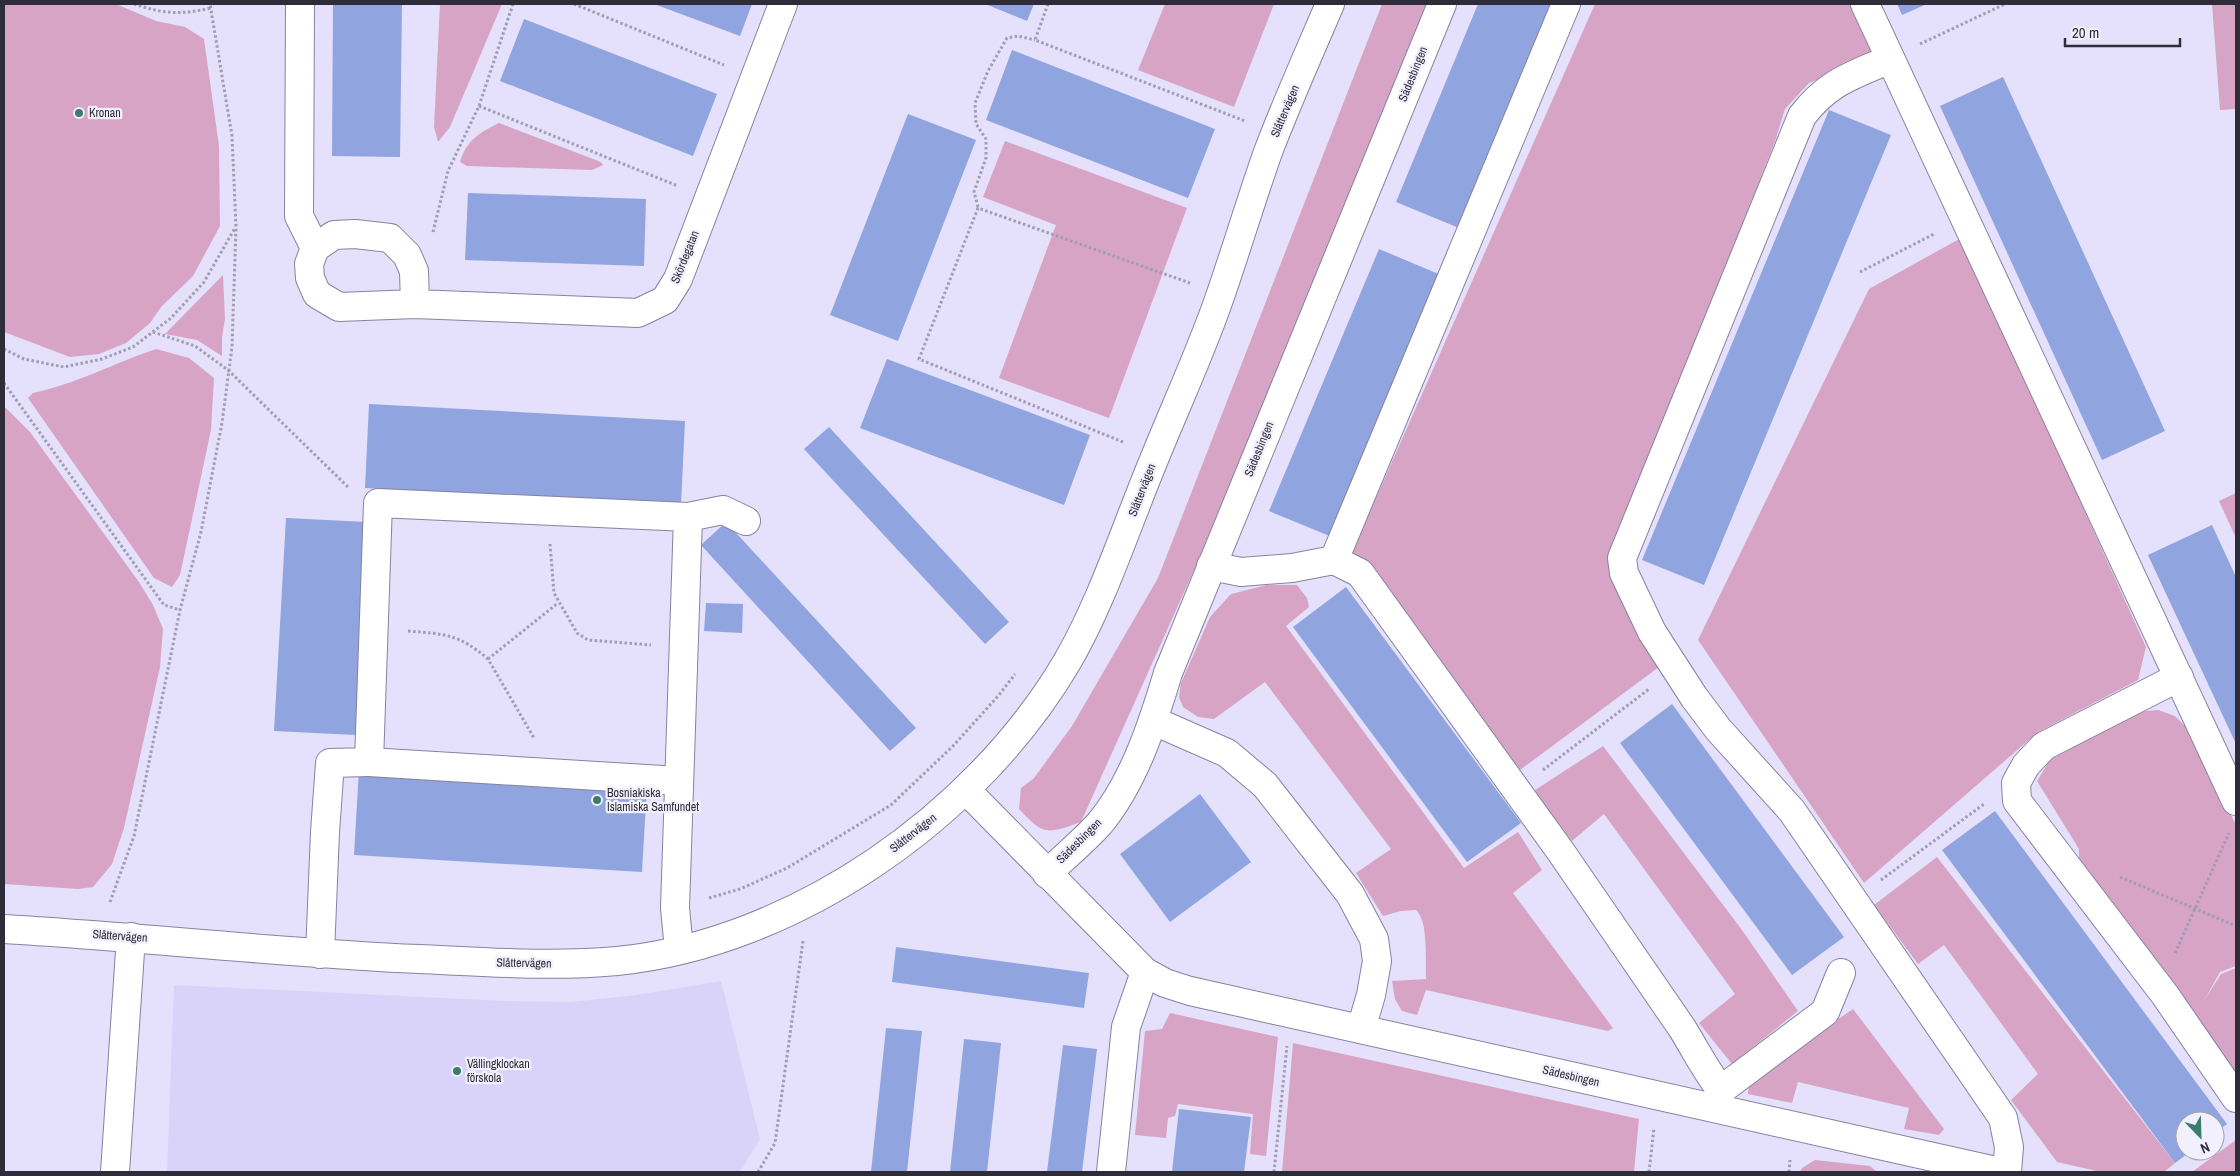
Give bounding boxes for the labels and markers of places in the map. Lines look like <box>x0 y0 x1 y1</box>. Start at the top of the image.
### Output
place label: Kronan <box>89 105 121 121</box>
marker: Kronan <box>73 107 85 119</box>
place label: Bosniakiska Islamiska Samfundet <box>607 785 699 815</box>
marker: Bosniakiska Islamiska Samfundet <box>591 794 603 806</box>
place label: Vällingklockan förskola <box>467 1056 530 1086</box>
marker: Vällingklockan förskola <box>451 1065 463 1077</box>

